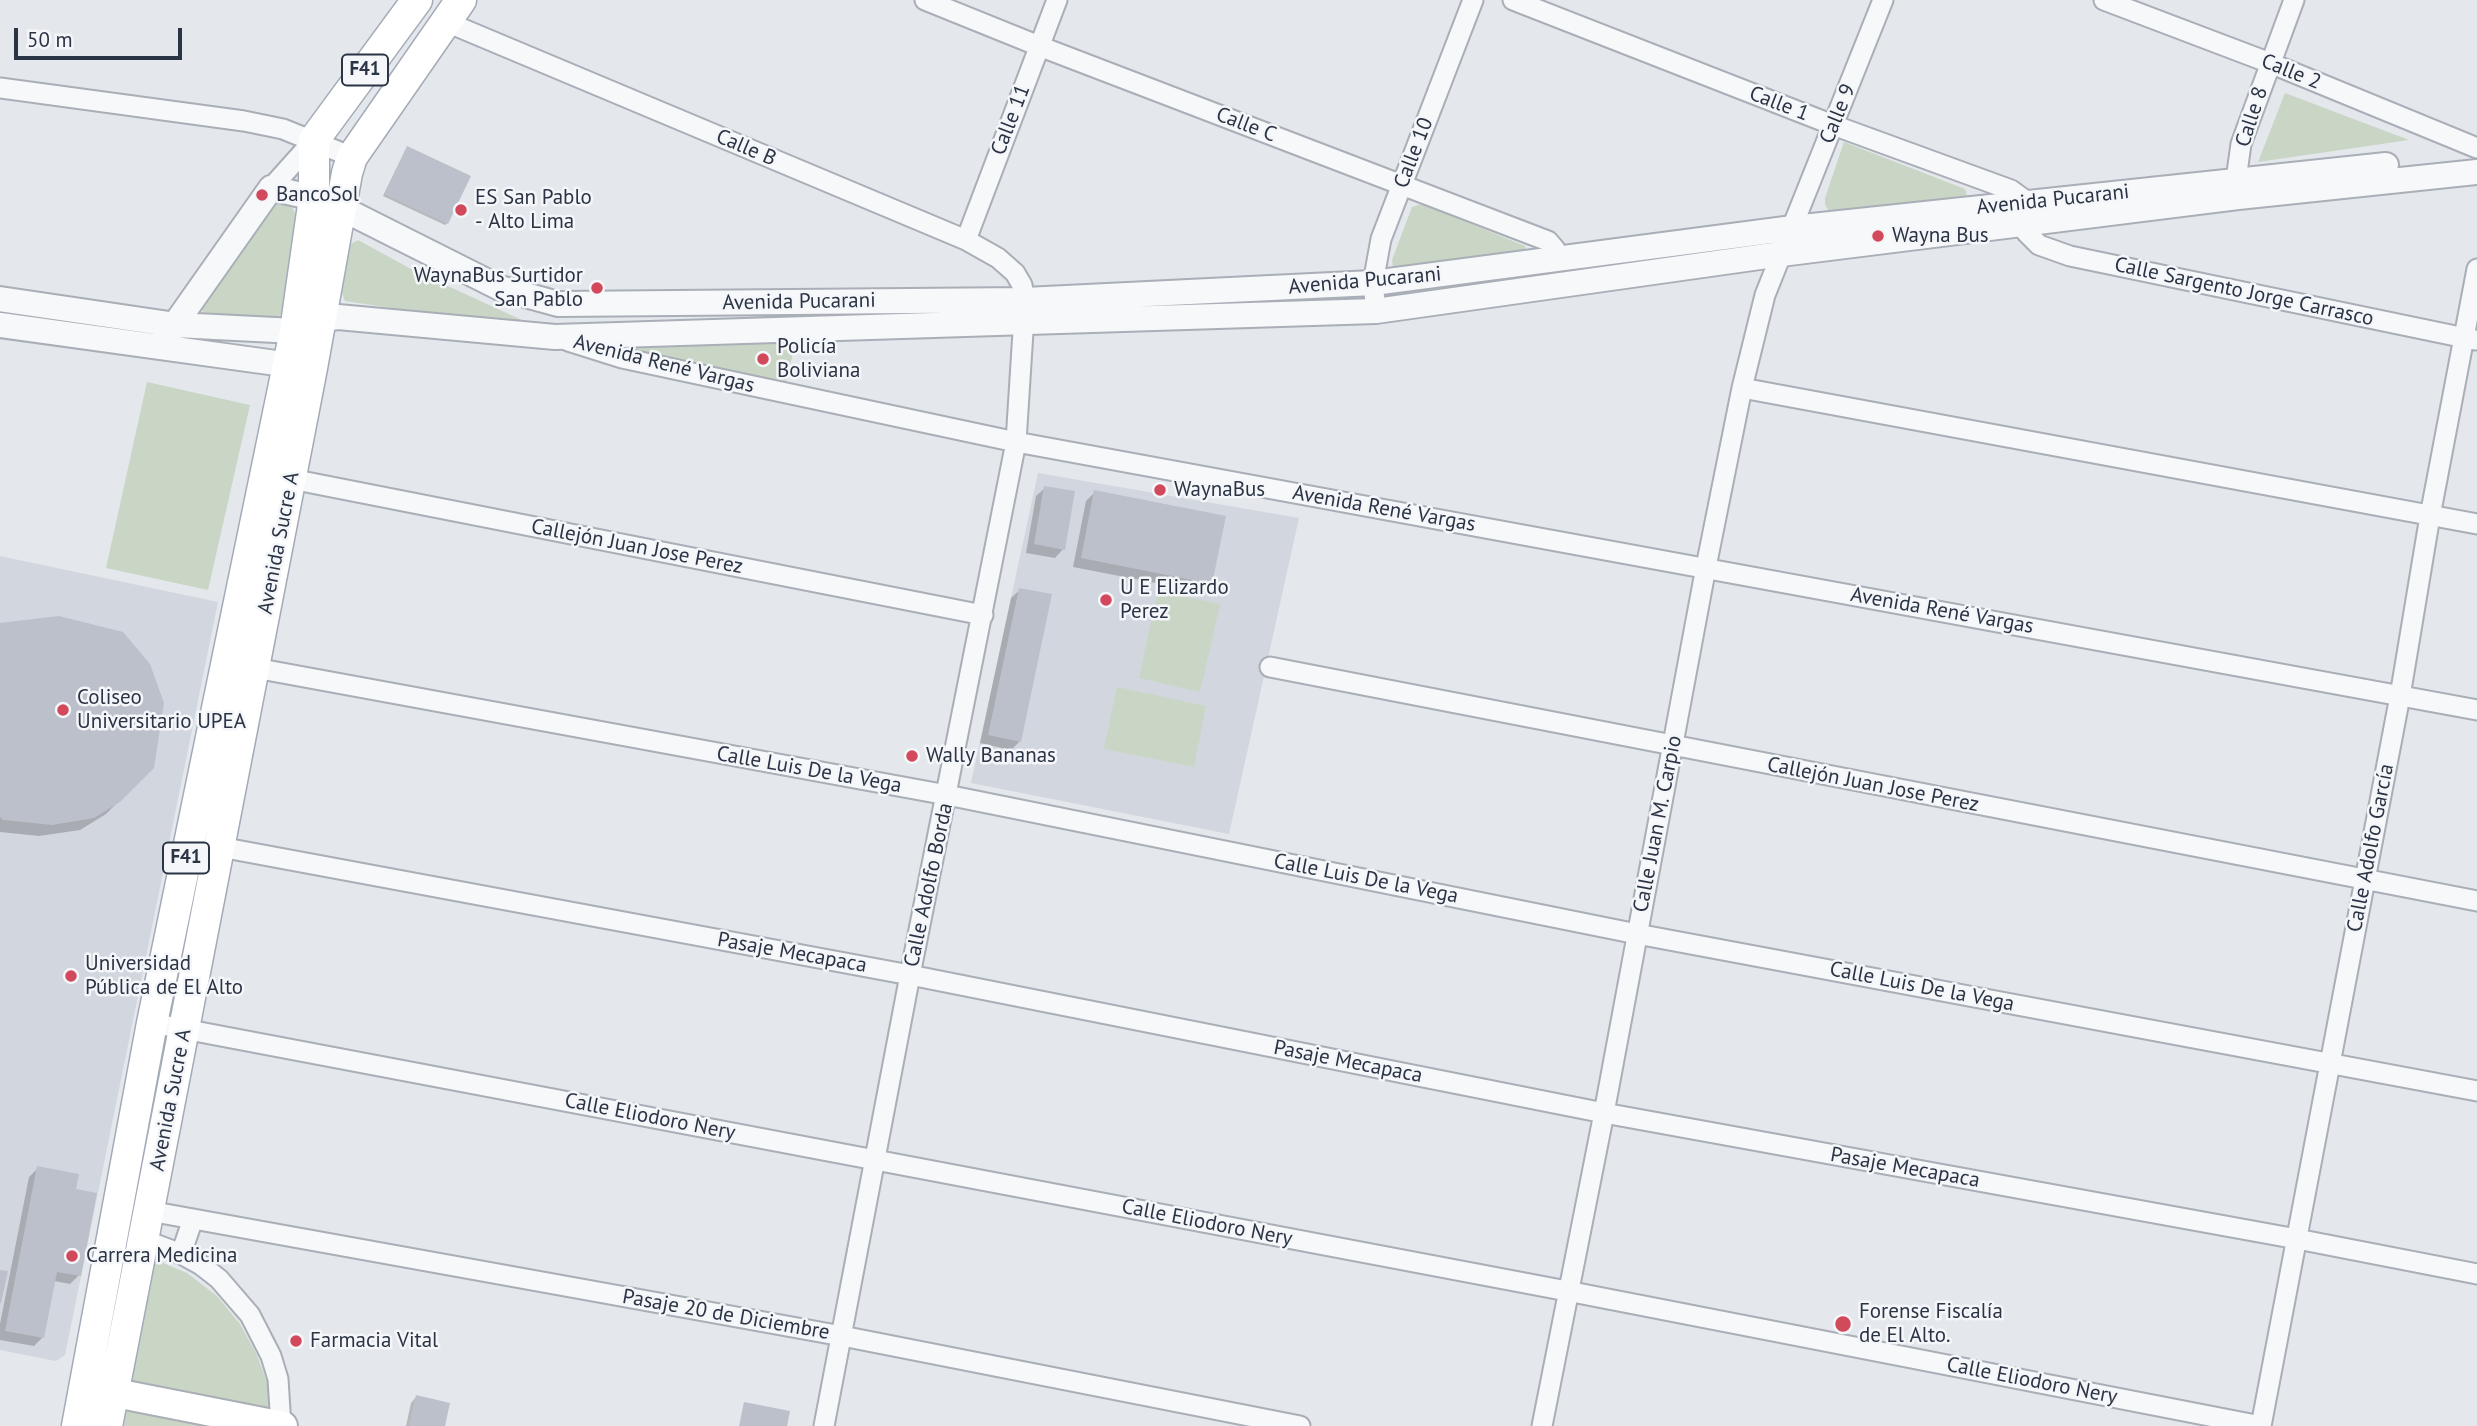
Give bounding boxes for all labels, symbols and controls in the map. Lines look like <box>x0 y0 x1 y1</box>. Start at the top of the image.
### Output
scale bar <box>18 14 186 58</box>
text: 50 m <box>27 26 73 53</box>
street label: Calle 2 <box>2258 49 2324 95</box>
road number: F41 <box>342 54 388 86</box>
street label: Calle 11 <box>986 81 1036 159</box>
street label: Calle 1 <box>1746 81 1812 127</box>
street label: Calle 9 <box>1815 81 1861 147</box>
street label: Calle 8 <box>2230 84 2274 150</box>
street label: Calle C <box>1212 102 1280 148</box>
street label: Calle 10 <box>1389 114 1439 192</box>
street label: Calle B <box>712 124 780 172</box>
street label: Avenida Pucarani <box>1975 179 2131 221</box>
place label: BancoSol <box>276 182 359 208</box>
place label: ES San Pablo - Alto Lima <box>475 185 592 235</box>
marker: BancoSol <box>254 187 270 203</box>
marker: ES San Pablo - Alto Lima <box>453 202 469 218</box>
place label: Wayna Bus <box>1892 223 1989 249</box>
marker: Wayna Bus <box>1870 228 1886 244</box>
street label: Calle Sargento Jorge Carrasco <box>2112 252 2376 332</box>
street label: Avenida Pucarani <box>1287 262 1443 300</box>
place label: WaynaBus Surtidor San Pablo <box>414 263 583 313</box>
marker: WaynaBus Surtidor San Pablo <box>589 280 605 296</box>
street label: Avenida Pucarani <box>722 288 876 316</box>
street label: Avenida René Vargas <box>571 329 757 399</box>
place label: Policía Boliviana <box>777 334 860 384</box>
marker: Policía Boliviana <box>755 351 771 367</box>
street label: Avenida Sucre A <box>253 470 305 616</box>
place label: WaynaBus <box>1174 477 1265 503</box>
street label: Avenida René Vargas <box>1291 480 1477 538</box>
marker: WaynaBus <box>1152 482 1168 498</box>
street label: Callejón Juan Jose Perez <box>529 514 745 580</box>
place label: U E Elizardo Perez <box>1120 575 1229 625</box>
street label: Avenida René Vargas <box>1849 582 2035 640</box>
marker: U E Elizardo Perez <box>1098 592 1114 608</box>
place label: Coliseo Universitario UPEA <box>77 685 246 735</box>
marker: Coliseo Universitario UPEA <box>55 702 71 718</box>
street label: Calle Juan M. Carpio <box>1628 733 1688 915</box>
street label: Calle Luis De la Vega <box>715 741 903 799</box>
place label: Wally Bananas <box>926 743 1056 769</box>
marker: Wally Bananas <box>904 748 920 764</box>
street label: Callejón Juan Jose Perez <box>1765 752 1981 818</box>
street label: Calle Adolfo García <box>2342 762 2400 934</box>
street label: Calle Adolfo Borda <box>899 801 959 969</box>
road number: F41 <box>163 842 209 874</box>
street label: Calle Luis De la Vega <box>1272 849 1460 909</box>
street label: Pasaje Mecapaca <box>715 927 869 979</box>
place label: Universidad Pública de El Alto <box>85 951 243 1001</box>
street label: Calle Luis De la Vega <box>1828 957 2016 1017</box>
marker: Universidad Pública de El Alto <box>63 968 79 984</box>
street label: Avenida Sucre A <box>145 1027 197 1173</box>
street label: Pasaje Mecapaca <box>1271 1035 1425 1089</box>
street label: Calle Eliodoro Nery <box>563 1088 737 1146</box>
street label: Pasaje Mecapaca <box>1828 1142 1982 1194</box>
street label: Calle Eliodoro Nery <box>1120 1194 1294 1252</box>
place label: Carrera Medicina <box>86 1243 237 1269</box>
marker: Carrera Medicina <box>64 1248 80 1264</box>
street label: Pasaje 20 de Diciembre <box>620 1284 832 1346</box>
place label: Forense Fiscalía de El Alto. <box>1859 1299 2003 1349</box>
marker: Forense Fiscalía de El Alto. <box>1833 1314 1853 1334</box>
place label: Farmacia Vital <box>310 1328 438 1354</box>
marker: Farmacia Vital <box>288 1333 304 1349</box>
street label: Calle Eliodoro Nery <box>1945 1352 2119 1410</box>

